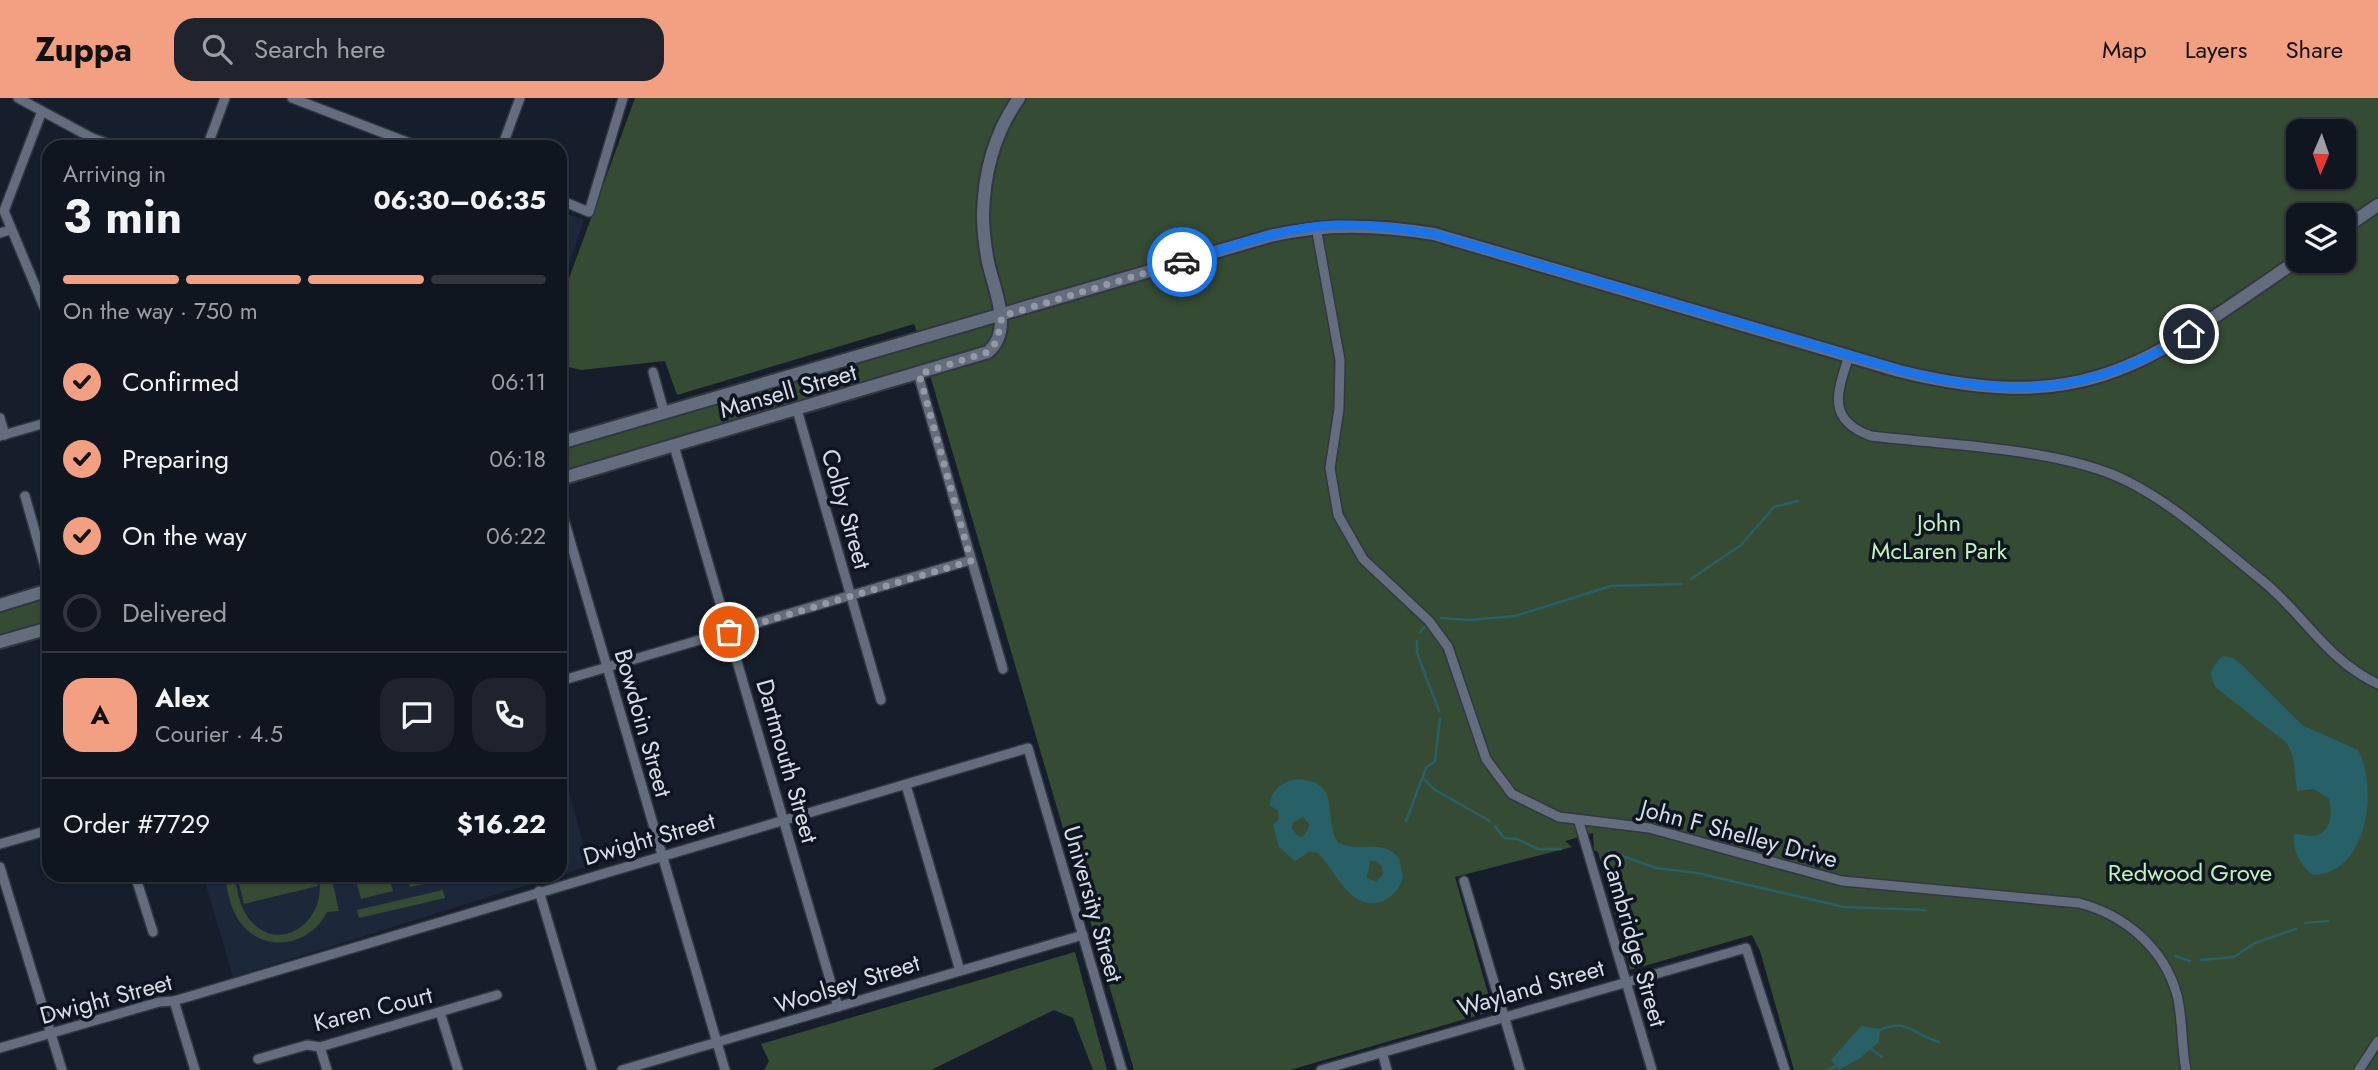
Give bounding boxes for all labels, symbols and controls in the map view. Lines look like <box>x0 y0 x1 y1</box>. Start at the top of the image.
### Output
search box <box>174 18 664 81</box>
text: Zuppa <box>35 26 132 73</box>
icon: search <box>198 30 236 68</box>
text: Search here <box>254 30 385 68</box>
text: Map <box>2102 32 2147 67</box>
text: Layers <box>2185 32 2247 67</box>
text: Share <box>2285 32 2343 67</box>
north arrow <box>2286 119 2356 189</box>
map controls <box>2286 119 2356 273</box>
text: Arriving in <box>63 157 166 191</box>
text: 06:30–06:35 <box>373 181 546 219</box>
text: 3 min <box>63 184 182 250</box>
button: layers <box>2286 203 2356 273</box>
courier <box>1147 227 1217 297</box>
icon: car <box>1163 243 1201 281</box>
text: On the way · 750 m <box>63 294 258 328</box>
pin <box>2159 304 2219 364</box>
icon: home <box>2170 315 2208 353</box>
street label: Mansell Street <box>715 354 861 427</box>
icon: check <box>63 363 101 401</box>
text: Confirmed <box>122 363 239 401</box>
text: 06:11 <box>491 365 546 399</box>
icon: check <box>63 440 101 478</box>
text: Preparing <box>122 440 229 478</box>
text: 06:18 <box>489 442 546 476</box>
street label: Colby Street <box>813 445 880 573</box>
park label: John McLaren Park <box>1871 505 2007 568</box>
icon: check <box>63 517 101 555</box>
text: On the way <box>122 517 247 555</box>
text: 06:22 <box>486 519 546 553</box>
text: Delivered <box>122 594 227 632</box>
pin <box>699 602 759 662</box>
icon: bag <box>710 613 748 651</box>
street label: Bowdoin Street <box>606 645 681 801</box>
street label: Dartmouth Street <box>747 675 828 847</box>
button: chat <box>380 678 454 752</box>
button: phone <box>472 678 546 752</box>
text: Alex <box>155 679 209 717</box>
text: A <box>90 696 110 734</box>
text: Courier · 4.5 <box>155 717 283 751</box>
street label: John F Shelley Drive <box>1634 790 1842 877</box>
street label: Dwight Street <box>579 803 719 874</box>
text: Order #7729 <box>63 805 210 843</box>
text: $16.22 <box>457 805 546 843</box>
street label: University Street <box>1054 821 1133 986</box>
street label: Cambridge Street <box>1593 849 1676 1031</box>
park label: Redwood Grove <box>2108 855 2272 890</box>
street label: Woolsey Street <box>770 945 924 1022</box>
street label: Wayland Street <box>1453 950 1609 1025</box>
street label: Dwight Street <box>36 964 176 1033</box>
street label: Karen Court <box>310 977 436 1040</box>

